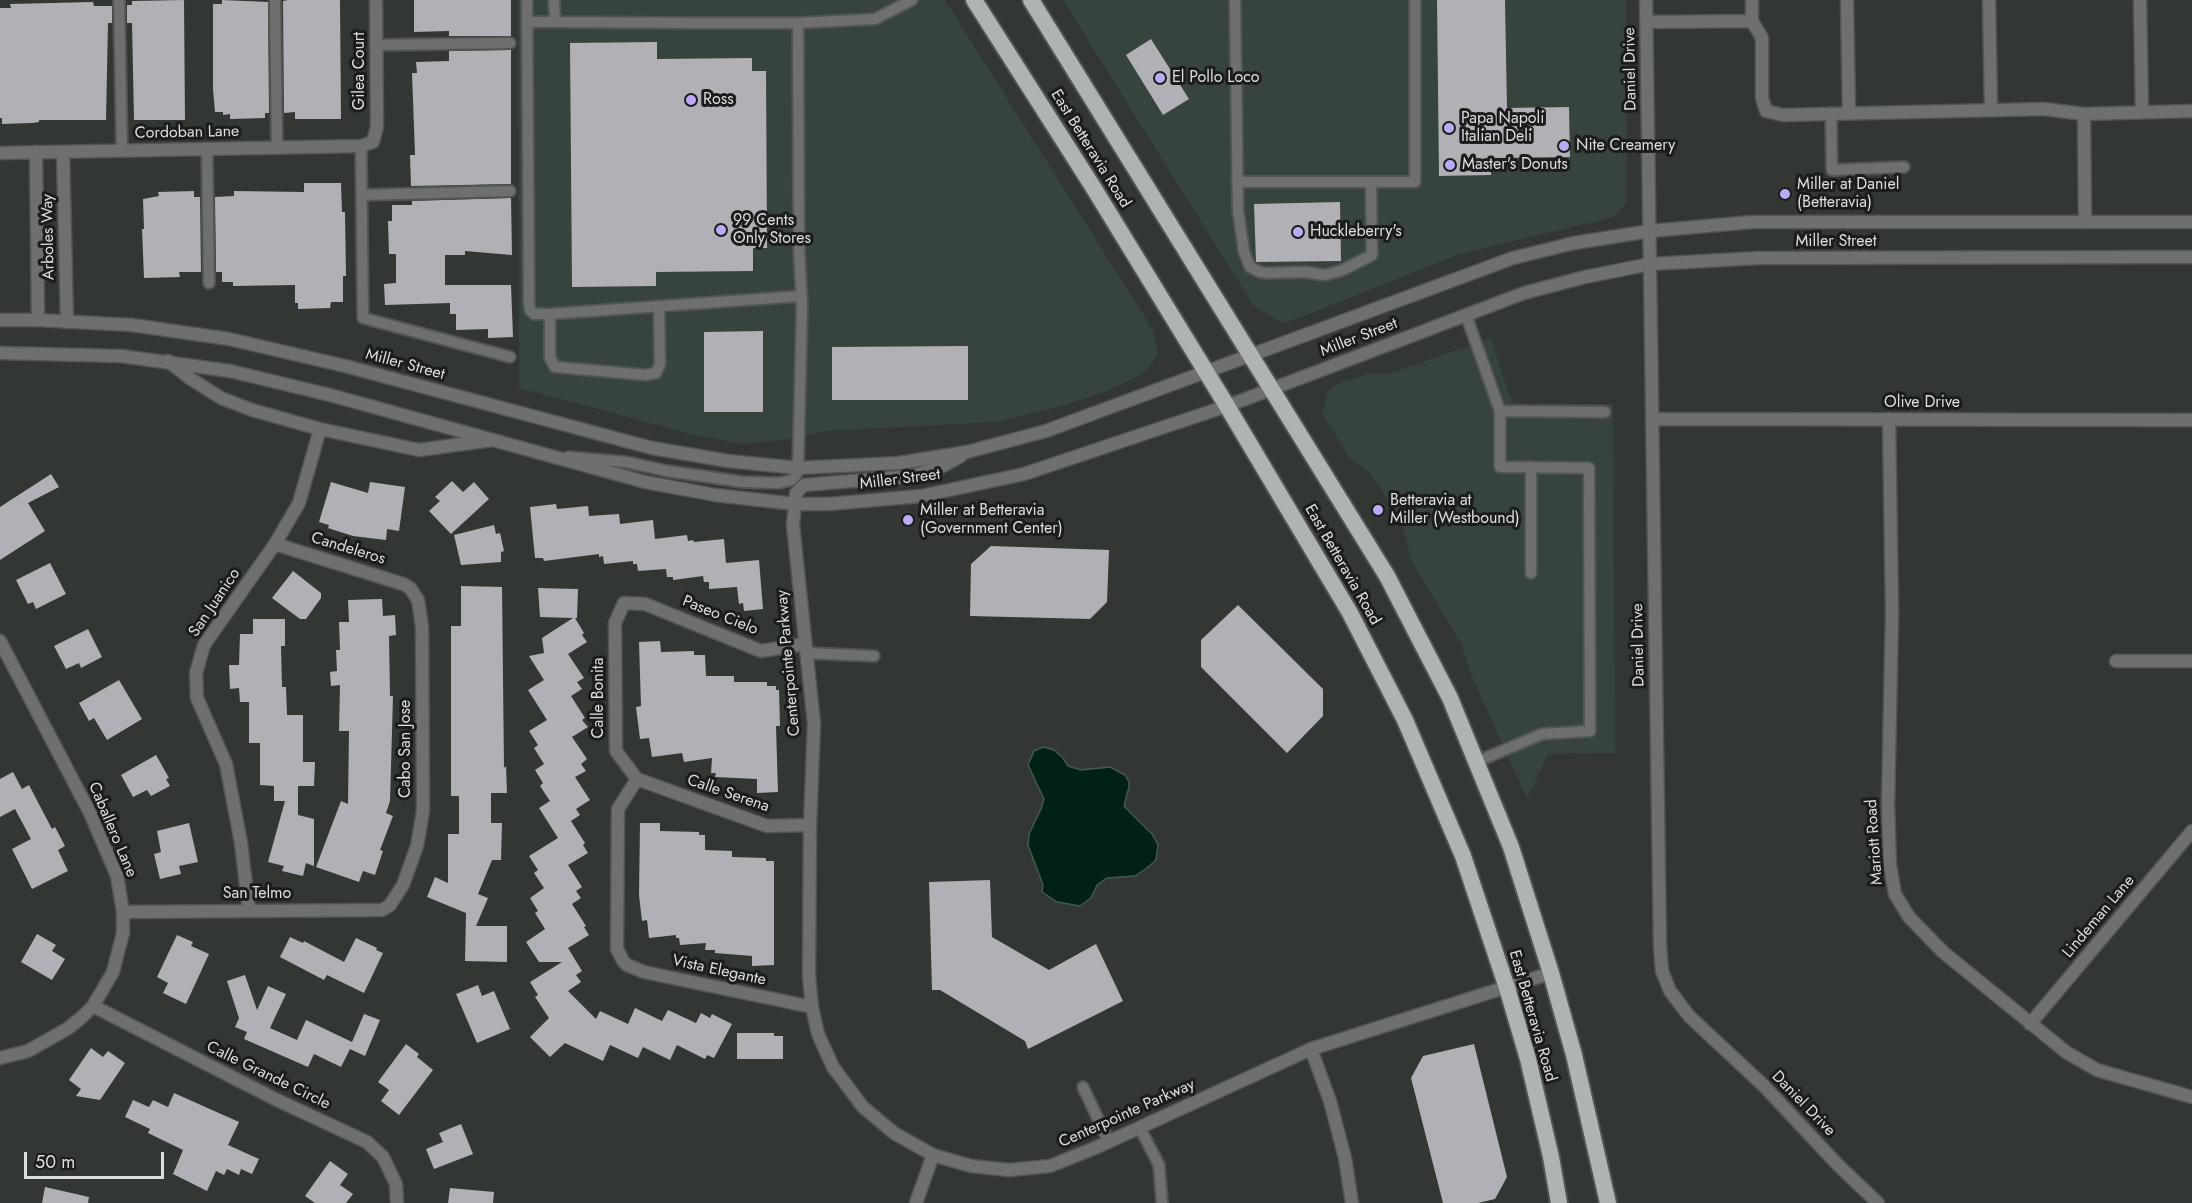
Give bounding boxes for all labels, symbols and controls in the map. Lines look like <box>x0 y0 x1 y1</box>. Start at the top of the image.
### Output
street label: Daniel Drive <box>1621 27 1641 111</box>
street label: Gilea Court <box>350 32 370 110</box>
place label: El Pollo Loco <box>1172 68 1260 88</box>
marker: El Pollo Loco <box>1153 71 1167 85</box>
street label: East Betteravia Road <box>1046 86 1134 212</box>
place label: Ross <box>703 90 734 110</box>
marker: Ross <box>684 93 698 107</box>
place label: Papa Napoli Italian Deli <box>1461 109 1544 147</box>
marker: Papa Napoli Italian Deli <box>1442 121 1456 135</box>
street label: Cordoban Lane <box>135 122 239 144</box>
place label: Nite Creamery <box>1576 136 1675 156</box>
marker: Nite Creamery <box>1557 139 1571 153</box>
place label: Master's Donuts <box>1462 155 1568 175</box>
marker: Master's Donuts <box>1443 158 1457 172</box>
place label: Miller at Daniel (Betteravia) <box>1797 175 1899 213</box>
marker: Miller at Daniel (Betteravia) <box>1778 187 1792 201</box>
street label: Arboles Way <box>39 194 59 280</box>
place label: 99 Cents Only Stores <box>733 211 811 249</box>
place label: Huckleberry's <box>1310 222 1402 242</box>
marker: 99 Cents Only Stores <box>714 223 728 237</box>
marker: Huckleberry's <box>1291 225 1305 239</box>
street label: Miller Street <box>1795 232 1877 252</box>
street label: Miller Street <box>1318 314 1400 362</box>
street label: Miller Street <box>363 345 447 385</box>
street label: Olive Drive <box>1884 393 1960 413</box>
street label: Miller Street <box>859 466 941 494</box>
place label: Betteravia at Miller (Westbound) <box>1390 491 1520 529</box>
place label: Miller at Betteravia (Government Center) <box>920 501 1063 539</box>
street label: East Betteravia Road <box>1300 501 1384 629</box>
marker: Betteravia at Miller (Westbound) <box>1371 503 1385 517</box>
marker: Miller at Betteravia (Government Center) <box>901 513 915 527</box>
street label: Candeleros <box>308 529 388 569</box>
street label: San Juanico <box>185 565 245 641</box>
street label: Centerpointe Parkway <box>773 589 805 737</box>
street label: Paseo Cielo <box>679 592 761 640</box>
street label: Daniel Drive <box>1629 603 1649 687</box>
street label: Calle Bonita <box>589 658 609 738</box>
street label: Cabo San Jose <box>396 700 416 798</box>
street label: Calle Serena <box>684 771 772 817</box>
street label: Caballero Lane <box>83 780 141 880</box>
street label: Mariott Road <box>1862 798 1888 886</box>
street label: Lindeman Lane <box>2059 872 2139 962</box>
street label: San Telmo <box>223 884 291 904</box>
street label: East Betteravia Road <box>1504 948 1560 1084</box>
street label: Vista Elegante <box>670 952 768 990</box>
street label: Calle Grande Circle <box>203 1038 333 1114</box>
street label: Daniel Drive <box>1767 1067 1839 1141</box>
street label: Centerpointe Parkway <box>1056 1075 1198 1153</box>
scale bar <box>27 1140 166 1178</box>
text: 50 m <box>35 1149 75 1175</box>

